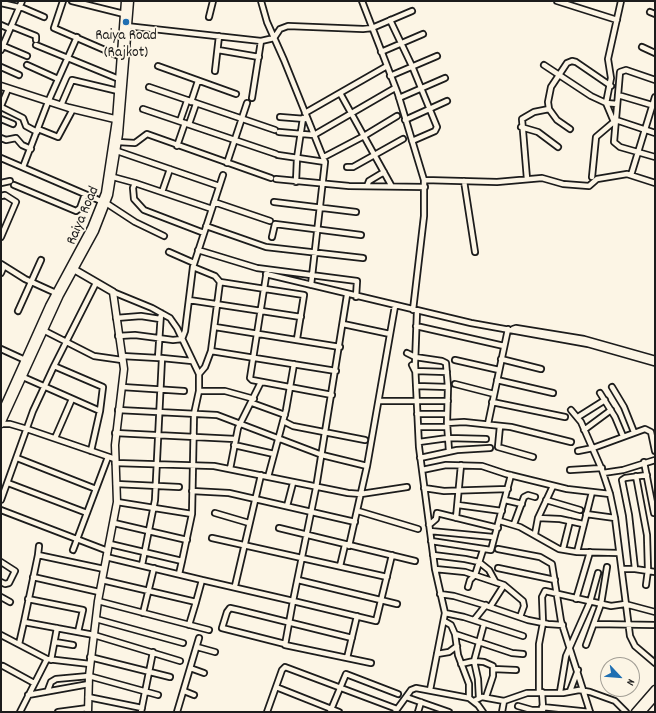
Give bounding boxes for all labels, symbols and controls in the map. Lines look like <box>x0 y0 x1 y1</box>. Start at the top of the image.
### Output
marker: Raiya Road (Rajkot) <box>121 17 131 27</box>
place label: Raiya Road (Rajkot) <box>95 28 157 63</box>
street label: Raiya Road <box>64 184 104 248</box>
north arrow <box>600 657 640 697</box>
text: N <box>622 676 638 688</box>

